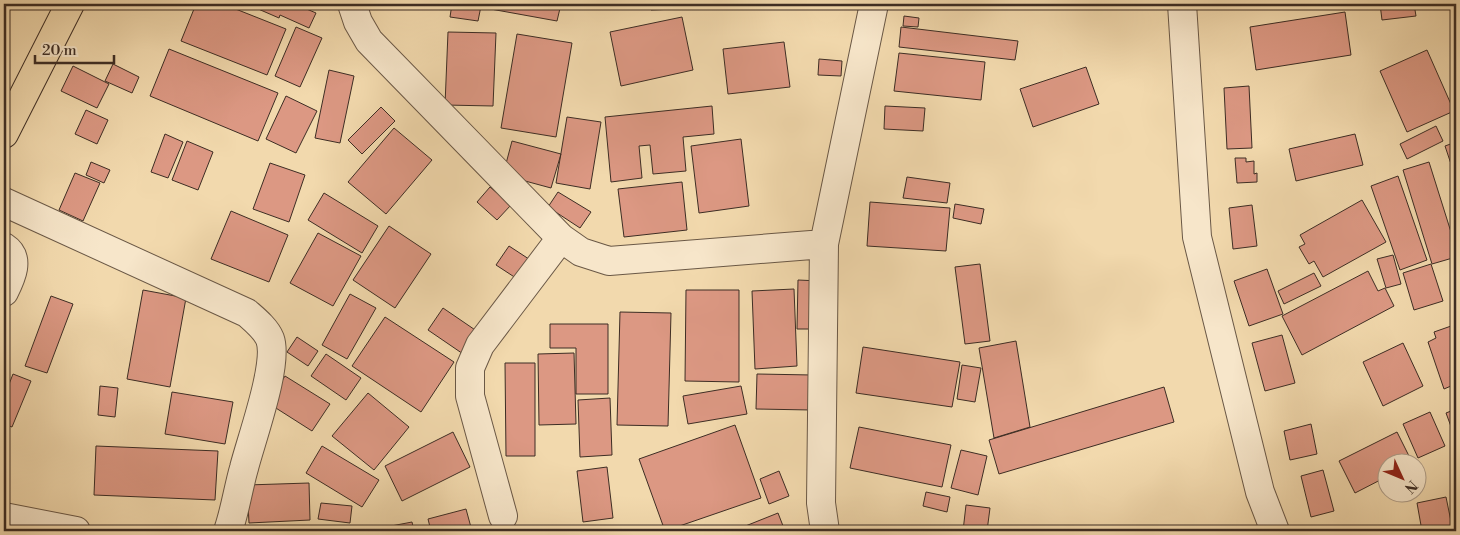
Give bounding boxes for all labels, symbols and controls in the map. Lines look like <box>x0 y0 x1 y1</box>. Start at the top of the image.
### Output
scale bar <box>35 32 114 64</box>
text: 20 m <box>42 41 77 60</box>
north arrow <box>1378 452 1428 502</box>
text: N <box>1400 476 1421 497</box>

